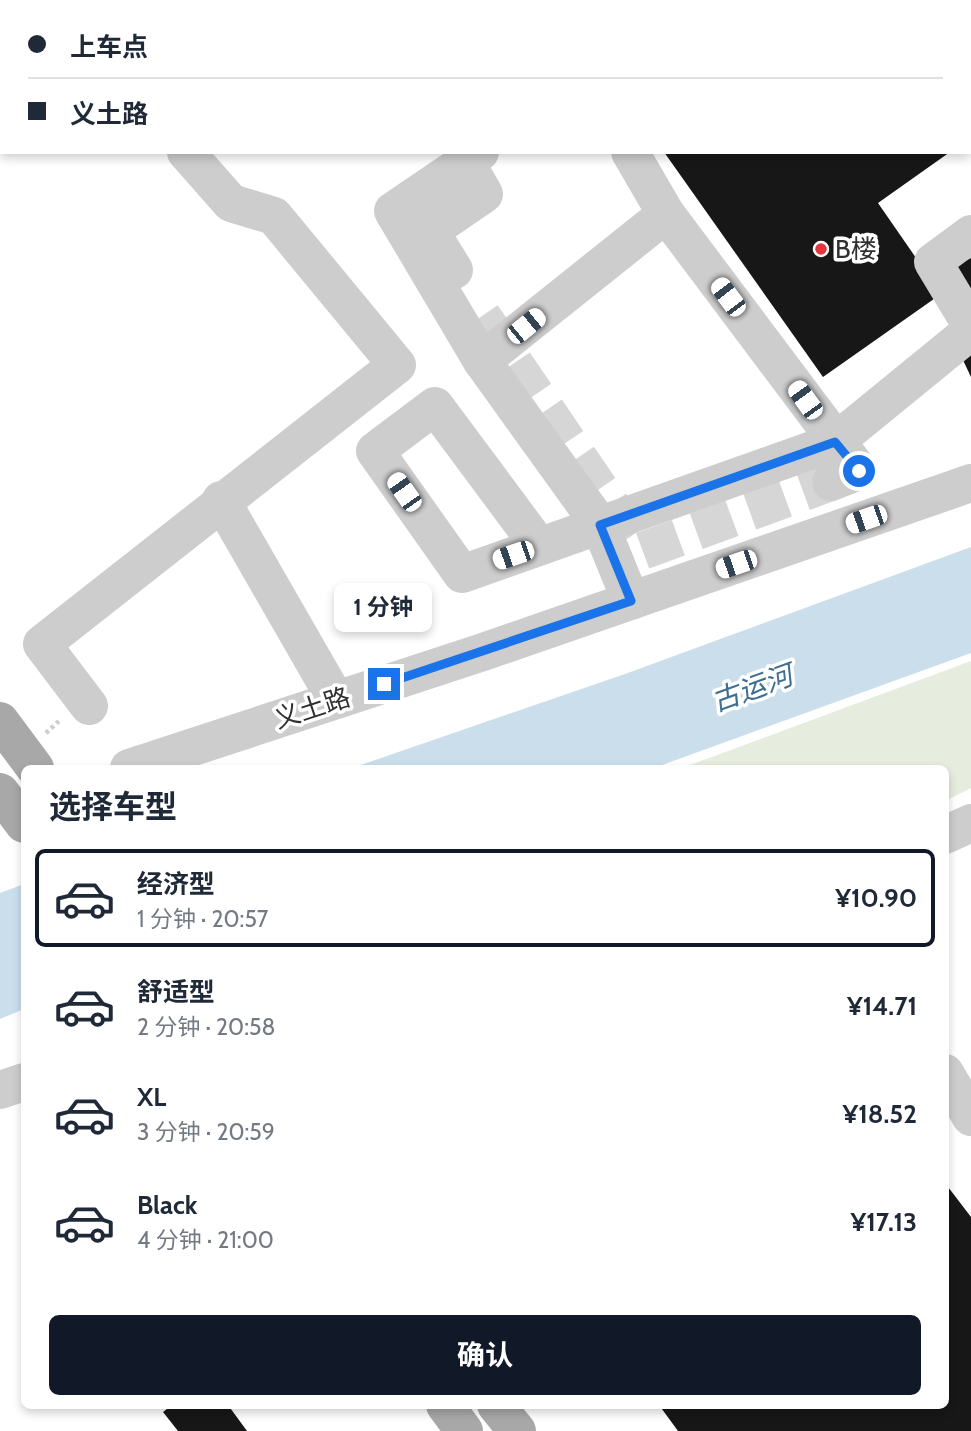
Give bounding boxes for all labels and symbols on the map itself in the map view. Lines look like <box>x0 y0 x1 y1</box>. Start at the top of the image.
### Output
place label: B楼 <box>835 233 877 265</box>
marker: B楼 <box>813 241 829 257</box>
car <box>707 274 750 320</box>
car <box>504 305 549 347</box>
car <box>785 377 826 423</box>
route start <box>843 455 875 487</box>
car <box>384 469 425 515</box>
car <box>843 502 890 536</box>
car <box>490 538 537 572</box>
car <box>713 547 760 581</box>
callout: 1 分钟 <box>335 582 433 632</box>
water label: 古运河 <box>707 656 802 718</box>
route end <box>368 668 400 700</box>
street label: 义土路 <box>270 681 354 735</box>

